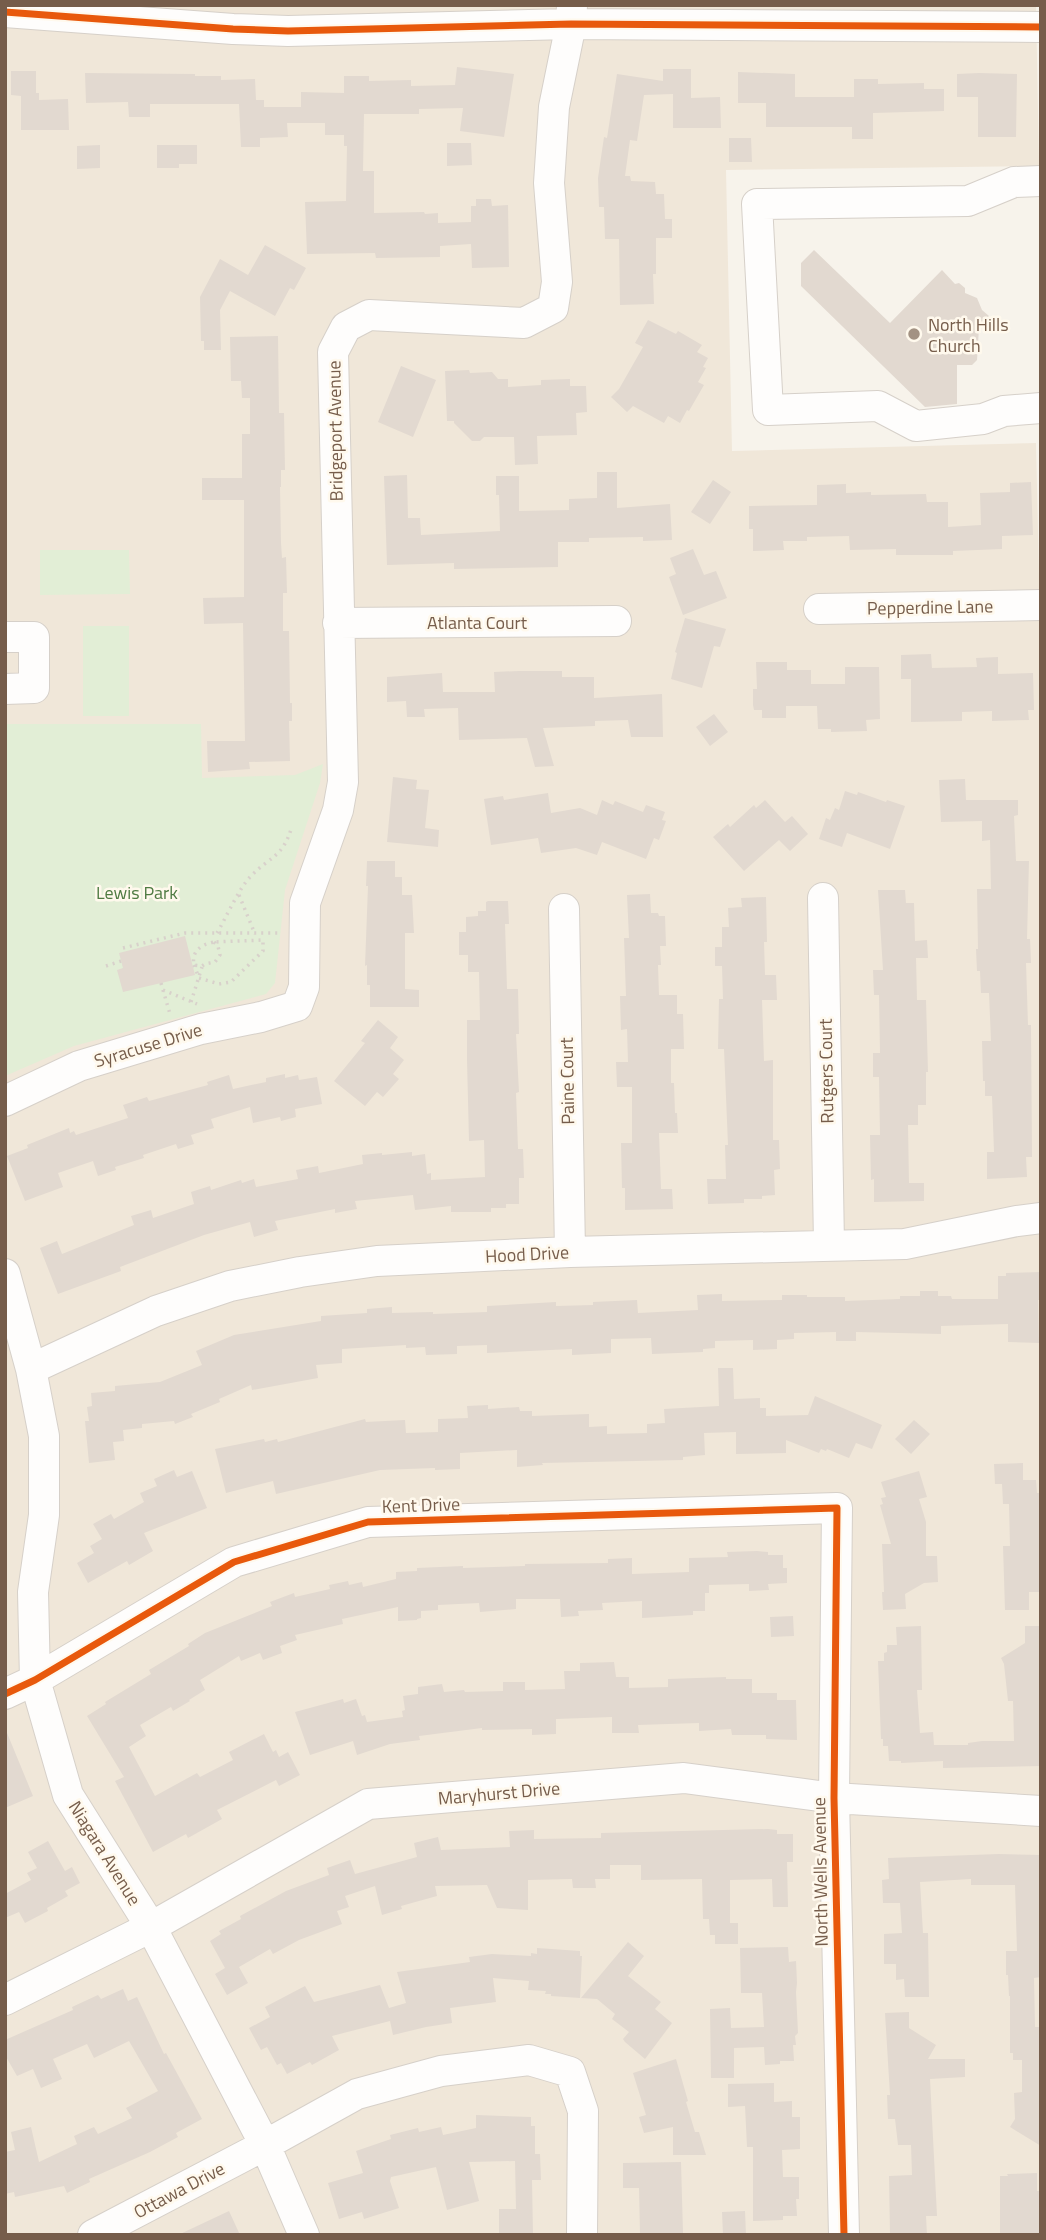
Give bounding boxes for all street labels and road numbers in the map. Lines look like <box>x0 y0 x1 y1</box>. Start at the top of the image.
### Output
street label: Bridgeport Avenue <box>320 360 350 502</box>
street label: Pepperdine Lane <box>867 592 993 622</box>
street label: Atlanta Court <box>427 609 528 636</box>
street label: Syracuse Drive <box>91 1016 205 1074</box>
street label: Rutgers Court <box>812 1018 840 1124</box>
street label: Paine Court <box>553 1036 581 1125</box>
street label: Hood Drive <box>484 1238 570 1270</box>
street label: Kent Drive <box>381 1490 461 1520</box>
street label: Maryhurst Drive <box>437 1774 561 1812</box>
street label: Niagara Avenue <box>62 1795 148 1911</box>
street label: North Wells Avenue <box>805 1797 835 1947</box>
street label: Ottawa Drive <box>129 2155 229 2225</box>

